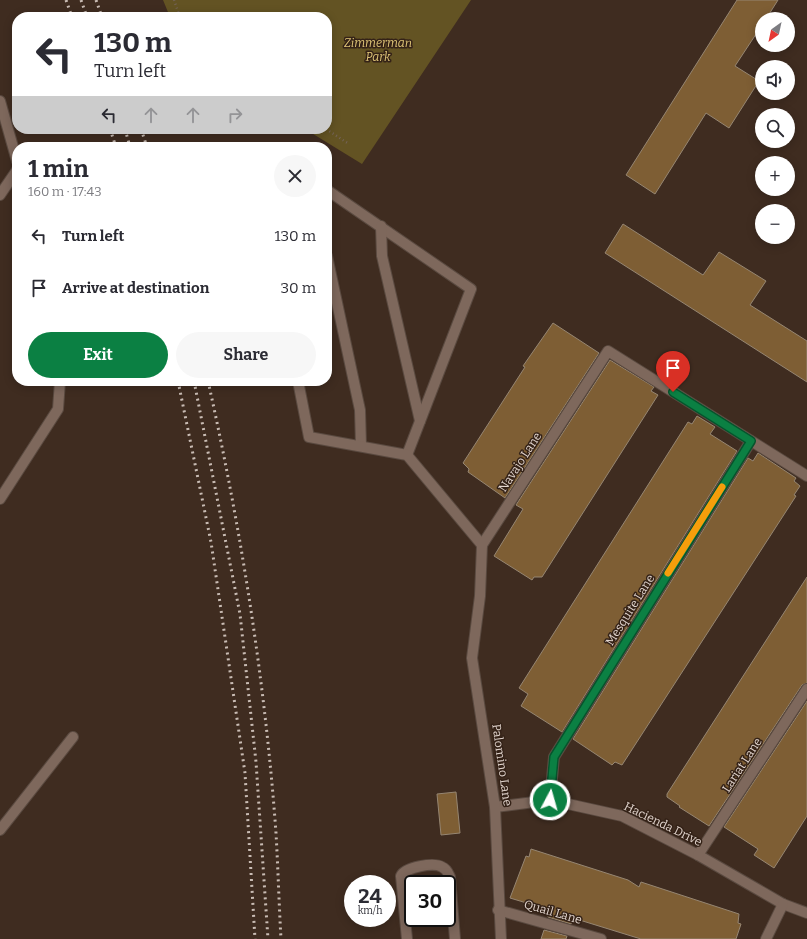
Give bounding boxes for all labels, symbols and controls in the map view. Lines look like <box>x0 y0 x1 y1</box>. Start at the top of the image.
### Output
north arrow <box>755 12 795 52</box>
map controls <box>755 12 795 244</box>
text: 130 m <box>94 26 172 59</box>
icon: left <box>28 28 80 80</box>
park label: Zimmerman Park <box>344 36 412 64</box>
text: Turn left <box>94 60 166 82</box>
button: sound <box>755 60 795 100</box>
icon: left <box>98 104 120 126</box>
icon: ahead <box>140 104 162 126</box>
icon: ahead <box>182 104 204 126</box>
icon: right <box>224 104 246 126</box>
button: search <box>755 108 795 148</box>
text: 1 min <box>28 155 89 183</box>
button: close <box>274 155 316 197</box>
button: + <box>755 156 795 196</box>
text: 160 m · 17:43 <box>28 184 102 199</box>
button: − <box>755 204 795 244</box>
icon: left <box>28 225 50 247</box>
text: Turn left <box>62 227 124 245</box>
text: 130 m <box>274 227 316 245</box>
icon: arrive <box>28 277 50 299</box>
text: Arrive at destination <box>62 279 209 297</box>
text: 30 m <box>281 279 316 297</box>
button: Exit <box>28 332 168 378</box>
button: Share <box>176 332 316 378</box>
pin <box>656 351 690 392</box>
icon: arrive <box>662 357 684 379</box>
street label: Navajo Lane <box>496 430 544 494</box>
street label: Mesquite Lane <box>603 572 657 648</box>
street label: Palomino Lane <box>489 723 515 807</box>
street label: Lariat Lane <box>719 735 765 795</box>
position arrow <box>529 779 571 821</box>
street label: Hacienda Drive <box>622 799 704 849</box>
speed limit sign: 30 <box>404 875 456 927</box>
text: 24 <box>358 884 382 908</box>
street label: Quail Lane <box>522 897 584 927</box>
text: km/h <box>358 905 382 917</box>

